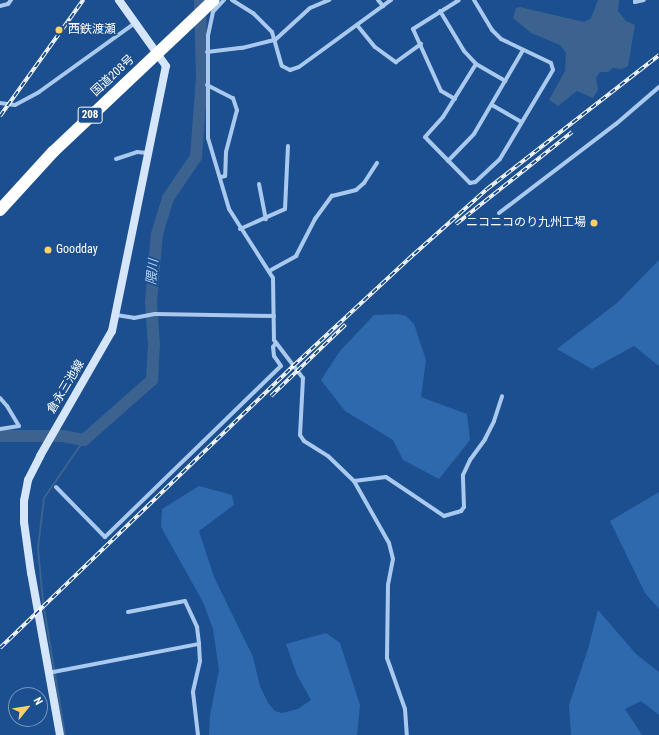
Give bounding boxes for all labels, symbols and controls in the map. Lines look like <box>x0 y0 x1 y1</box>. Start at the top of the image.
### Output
place label: 西鉄渡瀬 <box>68 23 116 37</box>
marker: 西鉄渡瀬 <box>53 24 65 36</box>
street label: 国道208号 <box>88 52 138 100</box>
road number: 208 <box>77 106 103 124</box>
place label: ニコニコのり九州工場 <box>466 216 586 230</box>
marker: ニコニコのり九州工場 <box>589 218 599 228</box>
place label: Goodday <box>56 243 98 257</box>
marker: Goodday <box>43 245 53 255</box>
water label: 隈川 <box>144 258 162 286</box>
street label: 倉永三池線 <box>44 358 88 416</box>
north arrow <box>8 687 48 727</box>
text: N <box>31 695 45 707</box>

